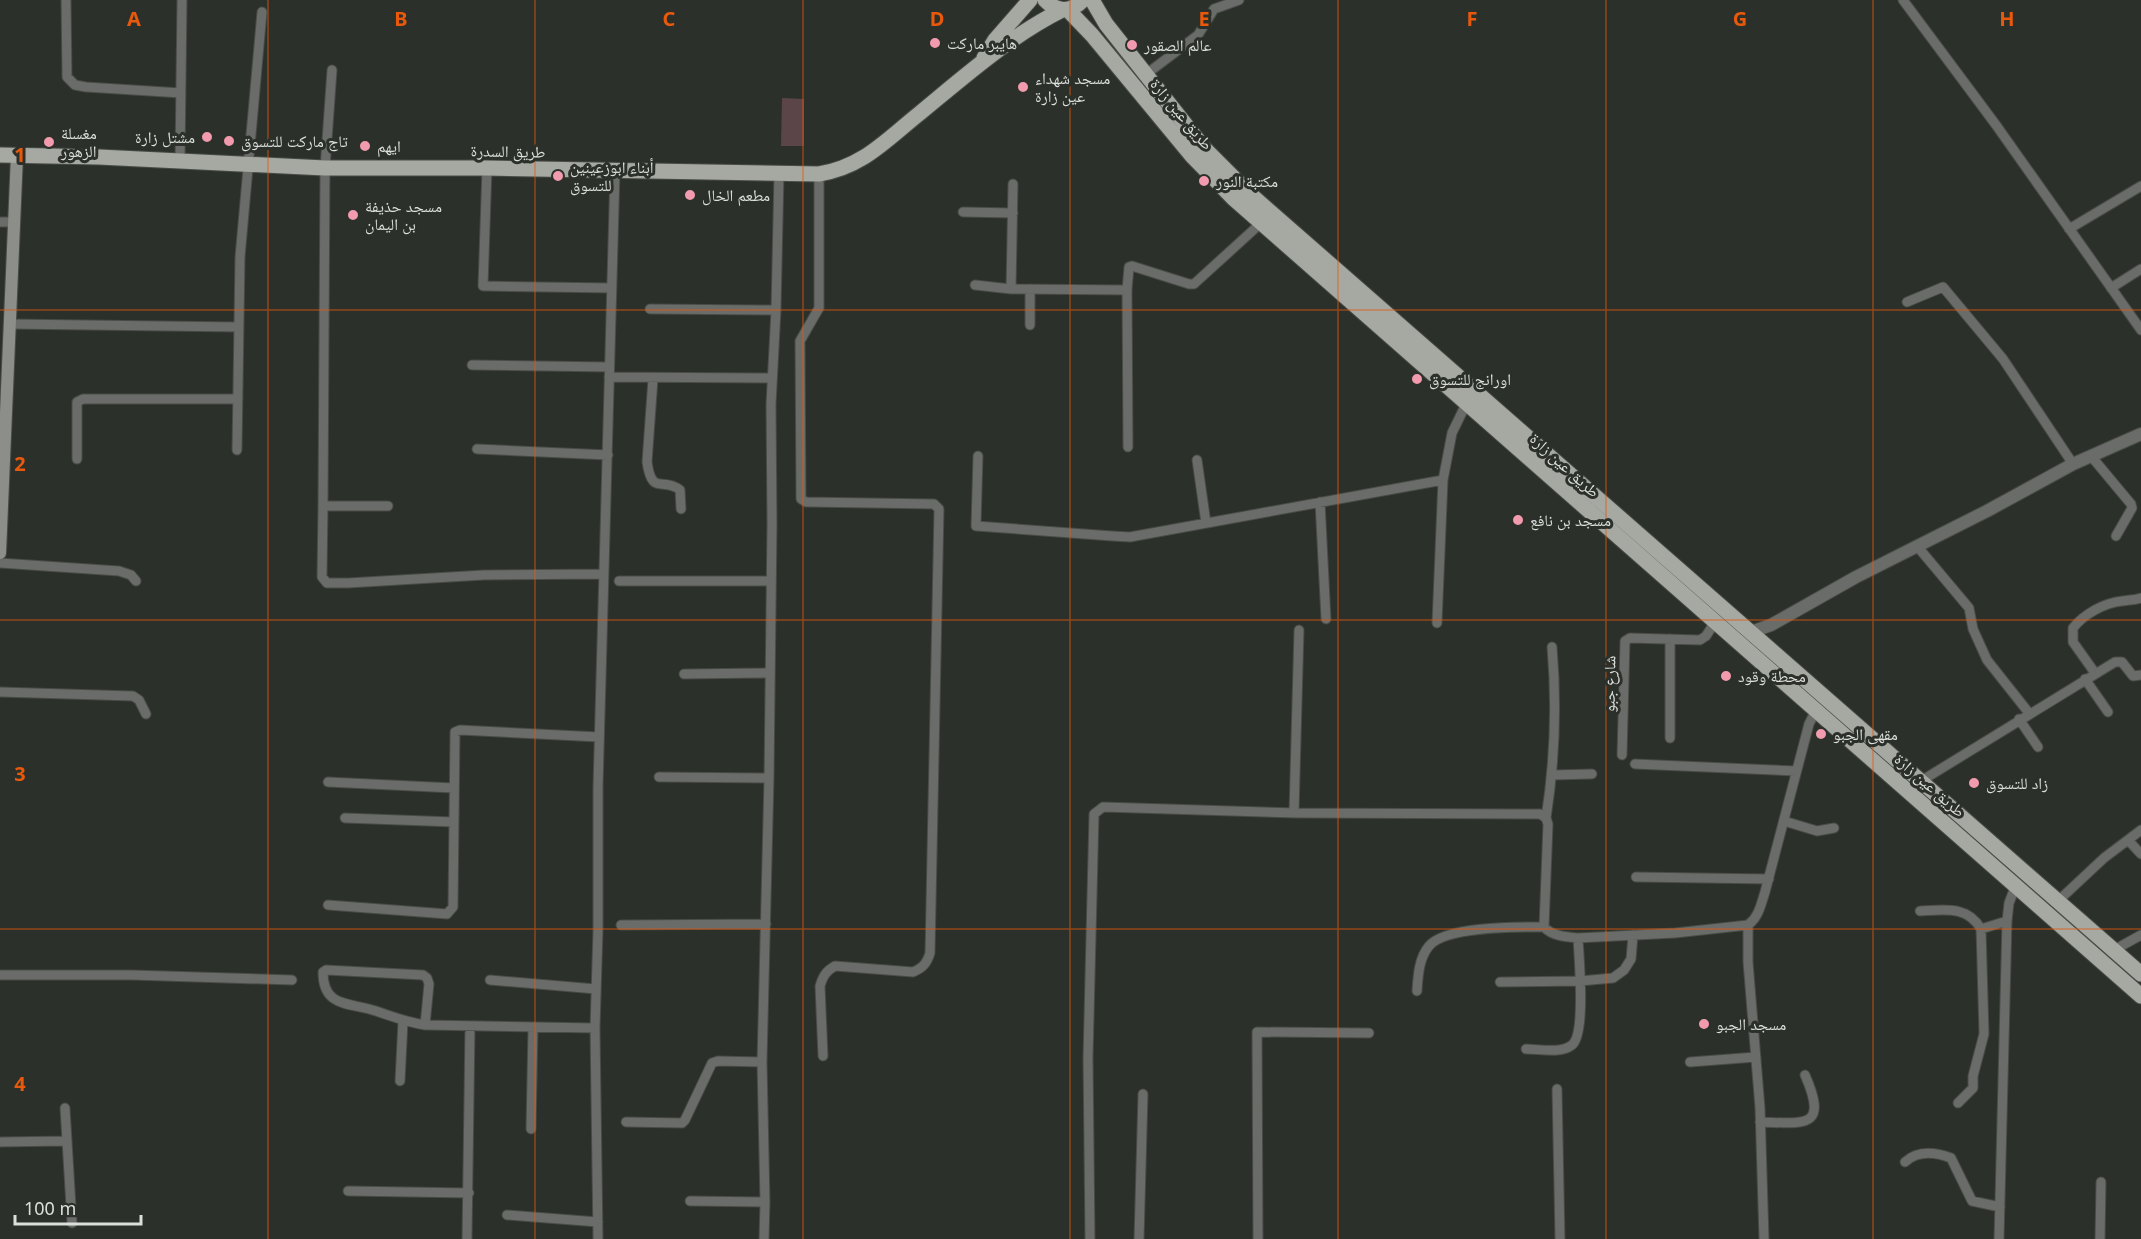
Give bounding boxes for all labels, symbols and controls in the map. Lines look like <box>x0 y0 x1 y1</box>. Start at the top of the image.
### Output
text: A <box>127 5 141 32</box>
text: B <box>394 5 408 32</box>
text: C <box>663 5 676 32</box>
text: D <box>930 5 944 32</box>
text: E <box>1198 5 1210 32</box>
text: F <box>1467 5 1477 32</box>
text: G <box>1733 5 1747 32</box>
text: H <box>1999 5 2015 32</box>
place label: هايبر ماركت <box>947 32 1017 54</box>
place label: عالم الصقور <box>1143 34 1212 56</box>
marker: هايبر ماركت <box>928 36 942 50</box>
marker: عالم الصقور <box>1125 38 1139 52</box>
place label: مسجد شهداء عين زارة <box>1035 67 1110 107</box>
street label: طريق عين زارة <box>1146 74 1218 154</box>
marker: مسجد شهداء عين زارة <box>1016 80 1030 94</box>
place label: مغسلة الزهور <box>60 122 97 162</box>
place label: مشتل زارة <box>135 126 195 148</box>
marker: مشتل زارة <box>200 130 214 144</box>
place label: تاج ماركت للتسوق <box>241 130 348 152</box>
marker: تاج ماركت للتسوق <box>222 134 236 148</box>
marker: مغسلة الزهور <box>42 135 56 149</box>
place label: ايهم <box>377 135 401 157</box>
marker: ايهم <box>358 139 372 153</box>
street label: طريق السدرة <box>470 139 546 163</box>
text: 1 <box>14 141 26 168</box>
place label: أبناء ابوزعينين للتسوق <box>570 156 654 196</box>
marker: أبناء ابوزعينين للتسوق <box>551 169 565 183</box>
place label: مكتبة النور <box>1215 170 1278 192</box>
marker: مكتبة النور <box>1197 174 1211 188</box>
place label: مطعم الخال <box>702 184 770 206</box>
marker: مطعم الخال <box>683 188 697 202</box>
place label: مسجد حذيفة بن اليمان <box>365 195 442 235</box>
marker: مسجد حذيفة بن اليمان <box>346 208 360 222</box>
place label: اورانج للتسوق <box>1429 368 1511 390</box>
marker: اورانج للتسوق <box>1410 372 1424 386</box>
street label: طريق عين زارة <box>1525 428 1605 502</box>
text: 2 <box>14 450 26 477</box>
place label: مسجد بن نافع <box>1530 509 1611 531</box>
marker: مسجد بن نافع <box>1511 513 1525 527</box>
street label: شارع جبو <box>1598 655 1620 713</box>
place label: محطة وقود <box>1738 665 1806 687</box>
marker: محطة وقود <box>1719 669 1733 683</box>
place label: مقهى الجبو <box>1833 723 1898 745</box>
marker: مقهى الجبو <box>1814 727 1828 741</box>
street label: طريق عين زارة <box>1890 748 1970 822</box>
text: 3 <box>14 760 26 787</box>
place label: زاد للتسوق <box>1986 772 2048 794</box>
marker: زاد للتسوق <box>1967 776 1981 790</box>
place label: مسجد الجبو <box>1716 1013 1786 1035</box>
marker: مسجد الجبو <box>1697 1017 1711 1031</box>
text: 4 <box>14 1070 26 1097</box>
scale bar <box>15 1188 141 1226</box>
text: 100 m <box>24 1196 76 1220</box>

